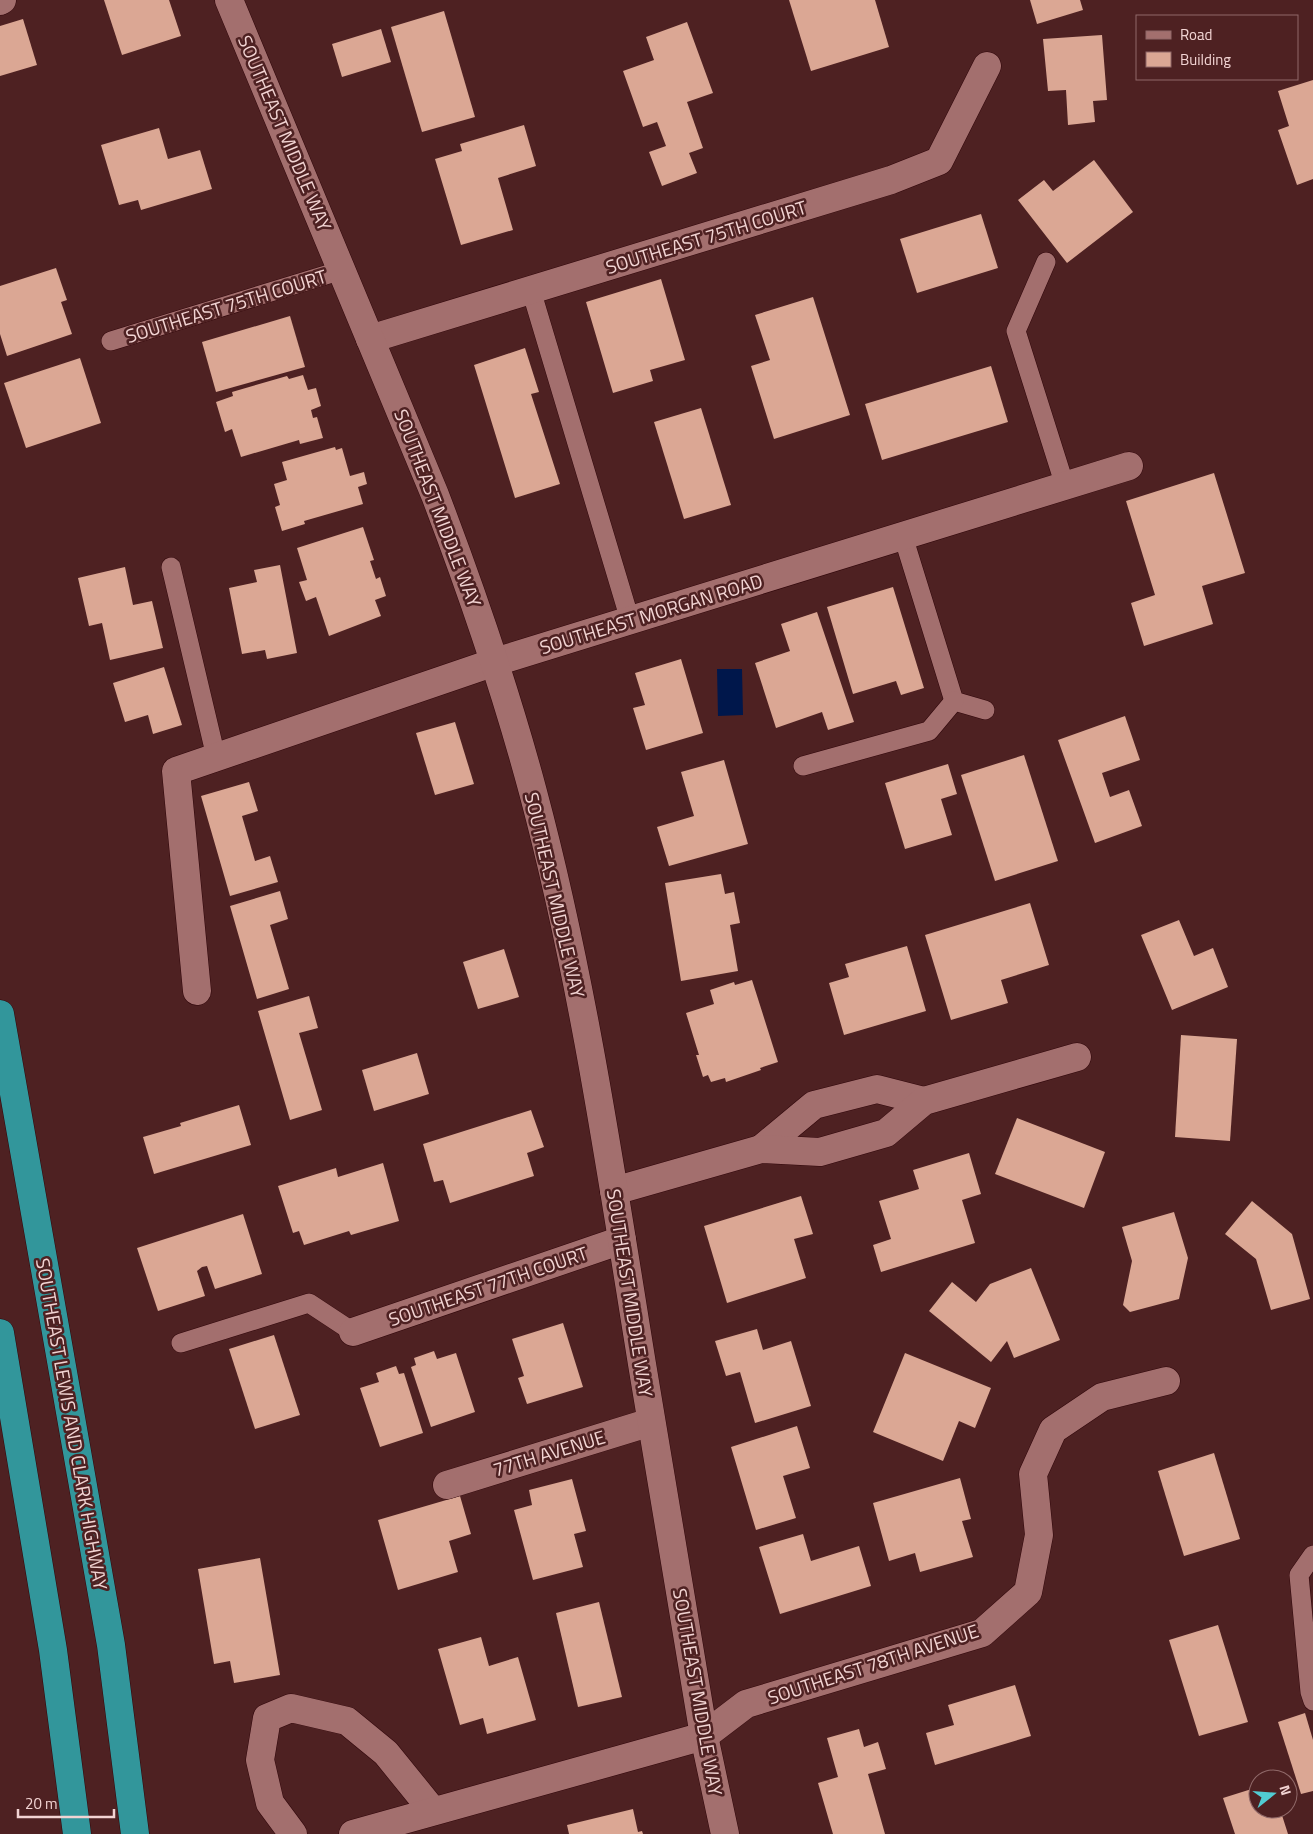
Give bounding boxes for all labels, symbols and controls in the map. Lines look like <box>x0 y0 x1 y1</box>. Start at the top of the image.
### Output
legend <box>1136 15 1298 80</box>
text: Road <box>1180 23 1212 46</box>
street label: SOUTHEAST MIDDLE WAY <box>231 30 340 236</box>
text: Building <box>1180 48 1231 71</box>
street label: SOUTHEAST 75TH COURT <box>602 192 810 281</box>
street label: SOUTHEAST 75TH COURT <box>122 261 330 350</box>
street label: SOUTHEAST MIDDLE WAY <box>387 405 490 612</box>
street label: SOUTHEAST MORGAN ROAD <box>536 566 766 661</box>
street label: SOUTHEAST MIDDLE WAY <box>518 789 593 1001</box>
street label: SOUTHEAST MIDDLE WAY <box>600 1187 661 1400</box>
street label: SOUTHEAST 77TH COURT <box>384 1238 591 1333</box>
street label: SOUTHEAST LEWIS AND CLARK HIGHWAY <box>29 1256 116 1593</box>
street label: 77TH AVENUE <box>489 1422 609 1483</box>
street label: SOUTHEAST MIDDLE WAY <box>666 1586 731 1799</box>
street label: SOUTHEAST 78TH AVENUE <box>764 1616 982 1711</box>
north arrow <box>1248 1769 1298 1819</box>
text: N <box>1274 1782 1297 1798</box>
scale bar <box>18 1786 114 1818</box>
text: 20 m <box>25 1792 58 1815</box>

